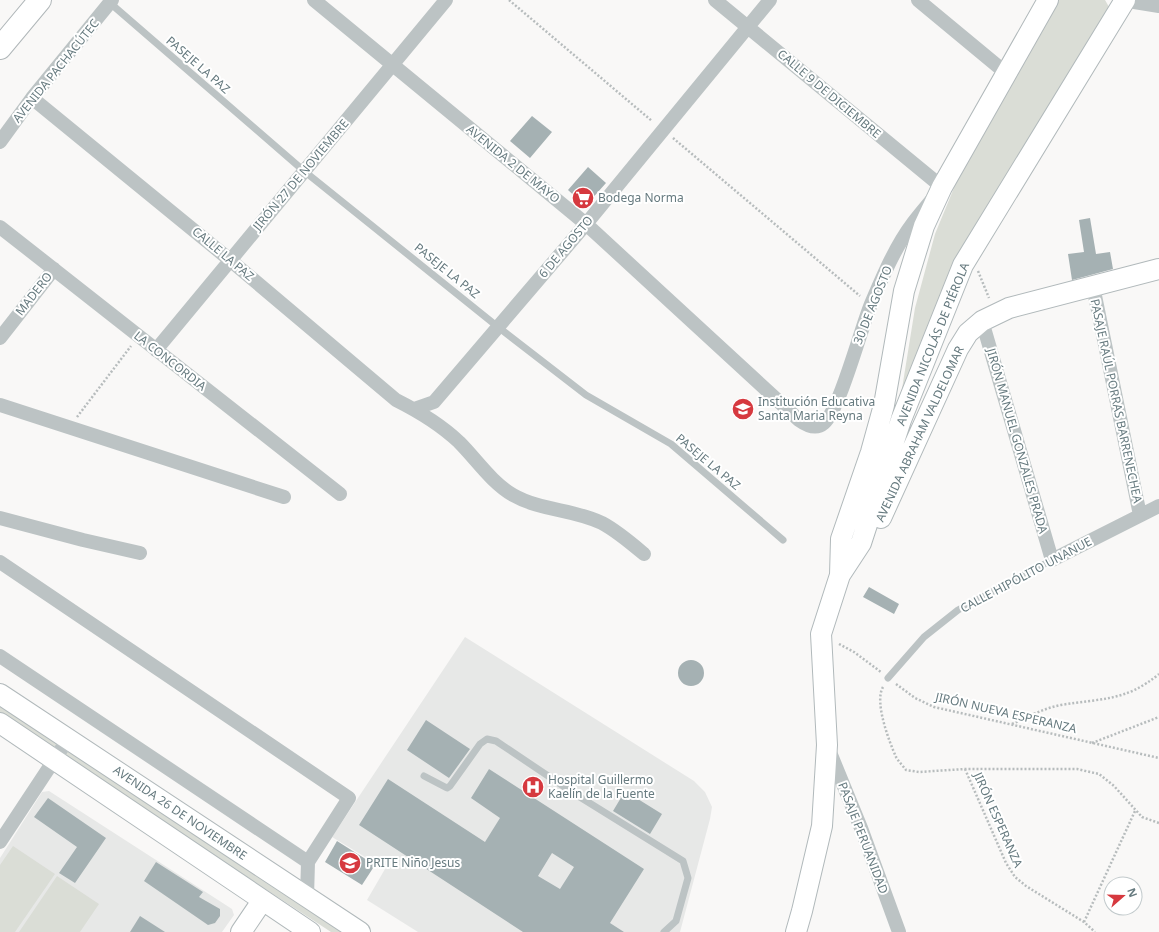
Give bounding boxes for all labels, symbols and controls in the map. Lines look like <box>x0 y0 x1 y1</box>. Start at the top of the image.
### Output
street label: AVENIDA PACHACÚTEC <box>8 15 103 126</box>
street label: PASEJE LA PAZ <box>163 32 234 97</box>
street label: CALLE 9 DE DICIEMBRE <box>774 45 885 142</box>
street label: JIRÓN 27 DE NOVIEMBRE <box>248 115 352 235</box>
street label: AVENIDA 2 DE MAYO <box>463 121 564 207</box>
supermarket icon: Bodega Norma <box>570 185 596 211</box>
place label: Bodega Norma <box>598 189 684 206</box>
street label: 6 DE AGOSTO <box>535 212 597 281</box>
street label: CALLE LA PAZ <box>189 223 258 285</box>
street label: PASEJE LA PAZ <box>411 239 484 302</box>
street label: AVENIDA NICOLÁS DE PIÉROLA <box>892 259 973 428</box>
street label: 30 DE AGOSTO <box>849 263 896 347</box>
street label: MADERO <box>11 268 56 319</box>
street label: PASAJE RAÚL PORRAS BARRENECHEA <box>1087 297 1147 505</box>
street label: LA CONCORDIA <box>131 327 210 394</box>
street label: AVENIDA ABRAHAM VALDELOMAR <box>871 343 968 525</box>
street label: JIRÓN MANUEL GONZALES PRADA <box>983 345 1052 536</box>
place label: Institución Educativa Santa Maria Reyna <box>758 393 875 424</box>
school or university icon: Institución Educativa Santa Maria Reyna <box>730 396 756 422</box>
street label: PASEJE LA PAZ <box>672 430 744 494</box>
street label: CALLE HIPÓLITO UNANUE <box>957 533 1094 616</box>
street label: JIRÓN NUEVA ESPERANZA <box>933 688 1079 737</box>
street label: AVENIDA 26 DE NOVIEMBRE <box>110 761 251 864</box>
street label: JIRÓN ESPERANZA <box>969 769 1027 870</box>
place label: Hospital Guillermo Kaelín de la Fuente <box>548 771 655 802</box>
hospital icon: Hospital Guillermo Kaelín de la Fuente <box>520 774 546 800</box>
street label: PASAJE PERUANIDAD <box>834 780 893 896</box>
school or university icon: PRITE Niño Jesus <box>337 850 363 876</box>
place label: PRITE Niño Jesus <box>366 854 460 871</box>
north arrow <box>1103 876 1143 916</box>
text: N <box>1124 886 1141 899</box>

